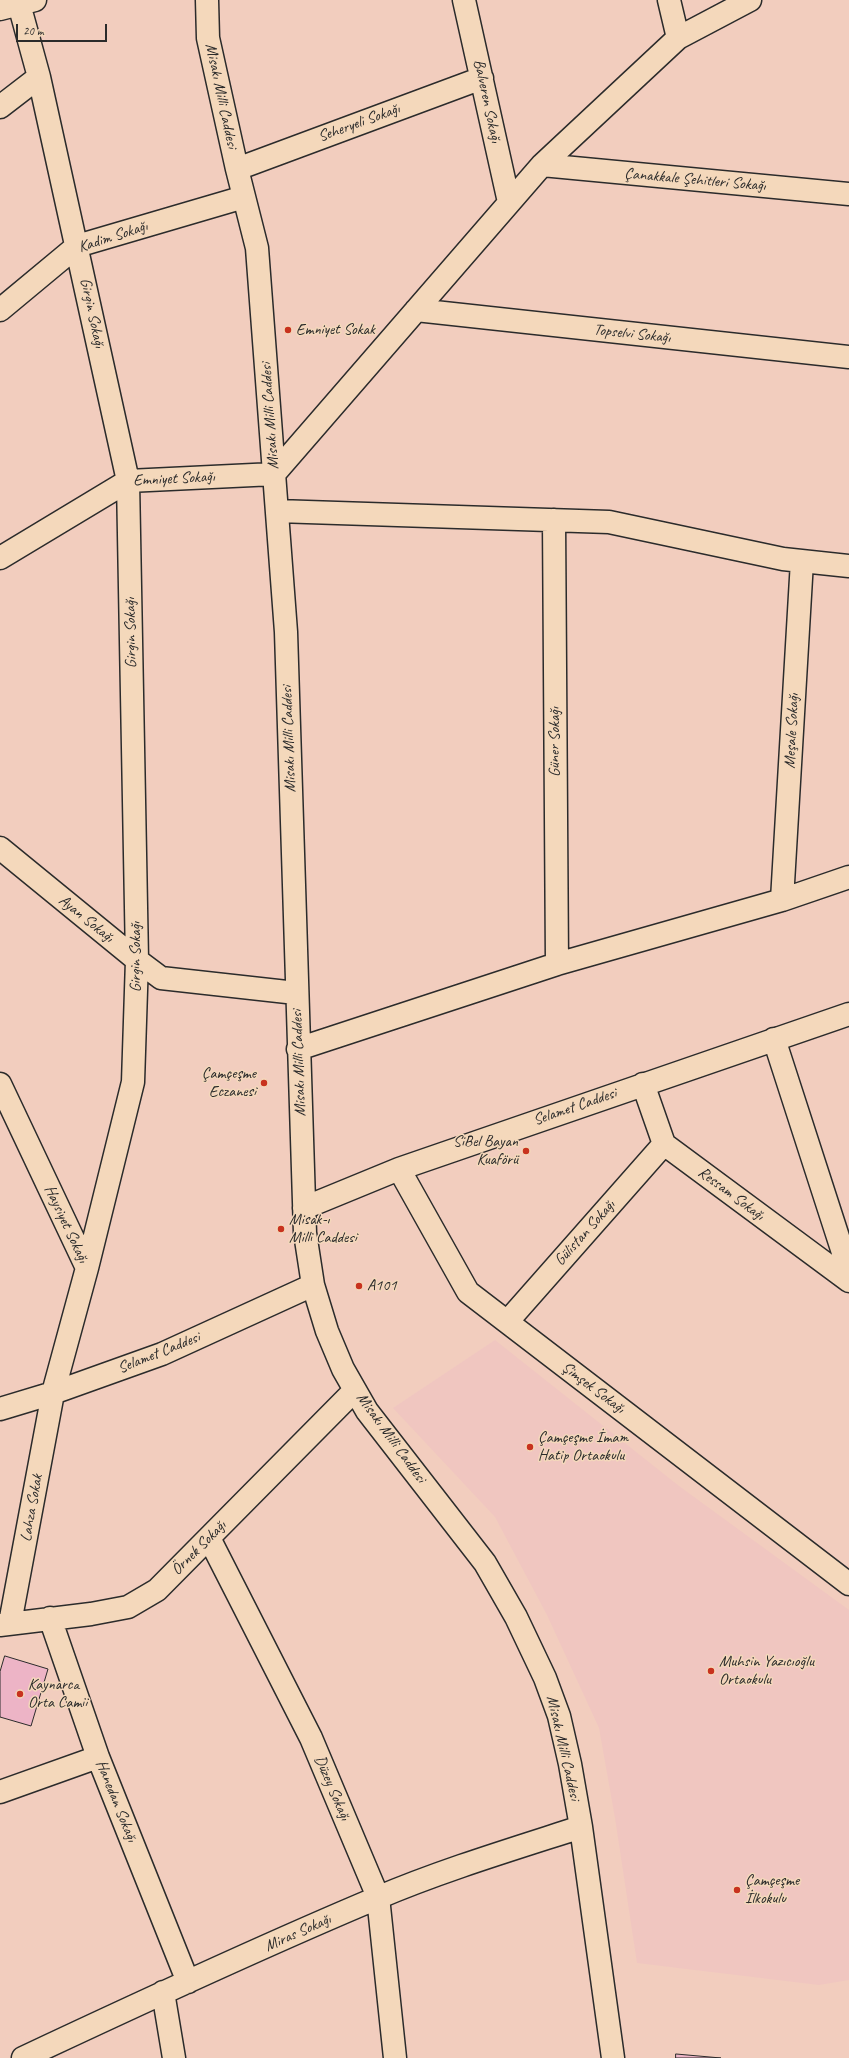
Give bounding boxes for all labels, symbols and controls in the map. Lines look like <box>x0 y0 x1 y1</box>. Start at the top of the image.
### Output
scale bar <box>18 16 109 42</box>
text: 20 m <box>23 23 43 39</box>
street label: Misakı Milli Caddesi <box>200 42 242 150</box>
street label: Balveren Sokağı <box>469 58 505 144</box>
street label: Seheryeli Sokağı <box>316 99 402 147</box>
street label: Çanakkale Şehitleri Sokağı <box>624 164 766 196</box>
street label: Kadim Sokağı <box>76 217 150 257</box>
street label: Girgin Sokağı <box>75 276 109 350</box>
place label: Emniyet Sokak <box>296 320 375 340</box>
street label: Topselvi Sokağı <box>593 320 671 348</box>
marker: Emniyet Sokak <box>283 325 293 335</box>
street label: Misakı Milli Caddesi <box>257 362 283 470</box>
street label: Emniyet Sokağı <box>133 467 215 491</box>
street label: Girgin Sokağı <box>121 598 141 668</box>
street label: Misakı Milli Caddesi <box>278 685 300 793</box>
street label: Meşale Sokağı <box>780 693 804 769</box>
street label: Güner Sokağı <box>545 707 565 777</box>
street label: Ayan Sokağı <box>55 891 117 947</box>
street label: Girgin Sokağı <box>126 922 146 992</box>
street label: Misakı Milli Caddesi <box>288 1009 310 1117</box>
place label: Çamçeşme Eczanesi <box>202 1064 256 1102</box>
marker: Çamçeşme Eczanesi <box>259 1078 269 1088</box>
street label: Selamet Caddesi <box>531 1084 619 1130</box>
place label: SiBel Bayan Kuaförü <box>453 1132 518 1170</box>
marker: SiBel Bayan Kuaförü <box>521 1146 531 1156</box>
street label: Ressam Sokağı <box>694 1163 768 1225</box>
street label: Haysiyet Sokağı <box>40 1182 92 1266</box>
street label: Gülistan Sokağı <box>550 1196 620 1270</box>
place label: Misak-ı Milli Caddesi <box>289 1210 357 1248</box>
marker: Misak-ı Milli Caddesi <box>276 1224 286 1234</box>
place label: A101 <box>367 1276 397 1296</box>
marker: A101 <box>354 1281 364 1291</box>
street label: Selamet Caddesi <box>115 1328 203 1378</box>
street label: Şimşek Sokağı <box>558 1358 628 1418</box>
street label: Misakı Milli Caddesi <box>352 1389 430 1487</box>
place label: Çamçeşme İmam Hatip Ortaokulu <box>538 1428 628 1466</box>
marker: Çamçeşme İmam Hatip Ortaokulu <box>525 1442 535 1452</box>
street label: Lahza Sokak <box>17 1473 47 1543</box>
street label: Örnek Sokağı <box>167 1516 231 1580</box>
place label: Muhsin Yazıcıoğlu Ortaokulu <box>719 1652 814 1690</box>
marker: Muhsin Yazıcıoğlu Ortaokulu <box>706 1666 716 1676</box>
place label: Kaynarca Orta Camii <box>28 1675 87 1713</box>
marker: Kaynarca Orta Camii <box>15 1689 25 1699</box>
street label: Misakı Milli Caddesi <box>542 1694 584 1802</box>
street label: Düzey Sokağı <box>310 1753 354 1823</box>
street label: Hanedan Sokağı <box>91 1757 141 1845</box>
place label: Çamçeşme İlkokulu <box>745 1871 799 1909</box>
marker: Çamçeşme İlkokulu <box>732 1885 742 1895</box>
street label: Miras Sokağı <box>262 1910 334 1956</box>

